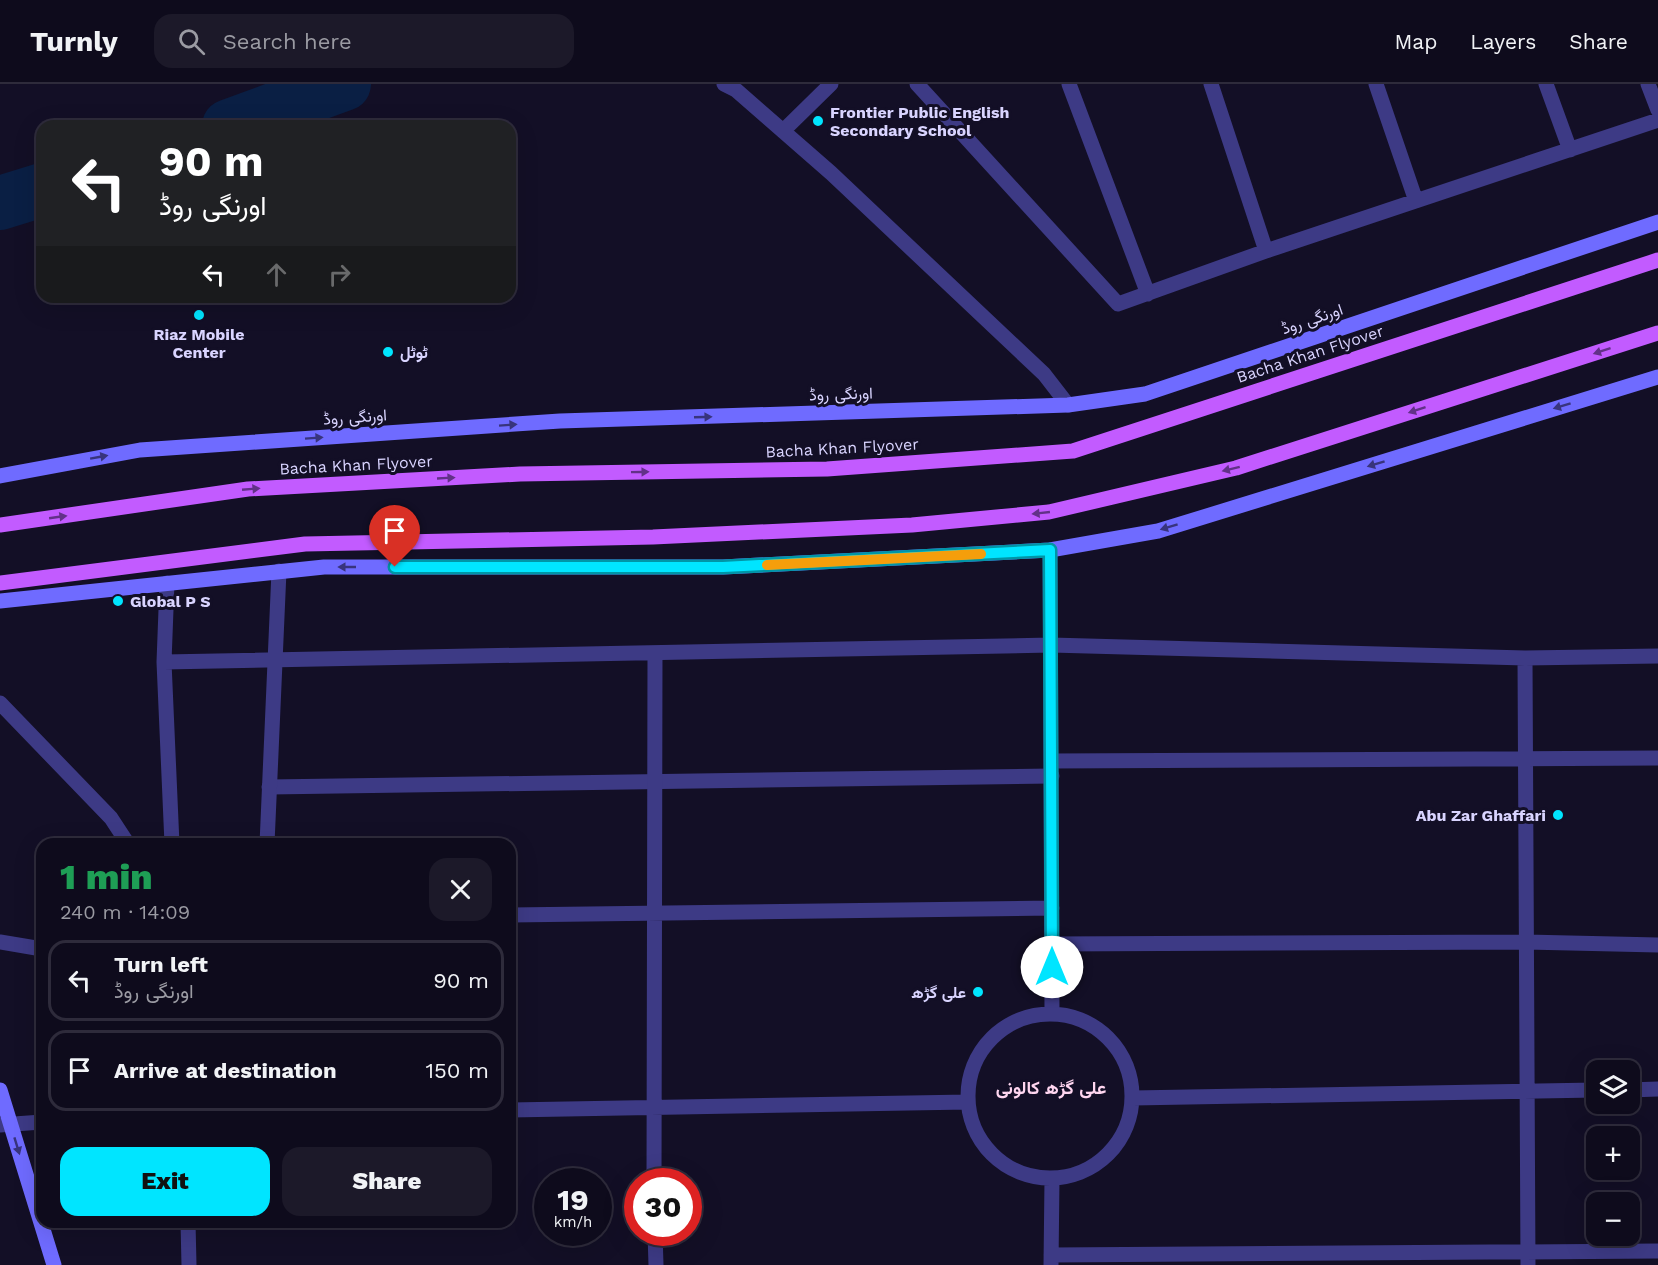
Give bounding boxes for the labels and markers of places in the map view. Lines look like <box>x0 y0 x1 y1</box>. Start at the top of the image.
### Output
place label: Frontier Public English Secondary School <box>830 103 1009 140</box>
marker: Frontier Public English Secondary School <box>811 114 825 128</box>
marker: Riaz Mobile Center <box>192 308 206 322</box>
place label: Riaz Mobile Center <box>153 325 245 362</box>
place label: ٹوٹل <box>400 343 428 363</box>
marker: ٹوٹل <box>381 345 395 359</box>
pin <box>369 505 420 567</box>
place label: Global P S <box>130 592 211 611</box>
marker: Global P S <box>111 594 125 608</box>
place label: Abu Zar Ghaffari <box>1416 806 1546 825</box>
marker: Abu Zar Ghaffari <box>1551 808 1565 822</box>
place label: علی گڑھ <box>911 983 966 1003</box>
marker: علی گڑھ <box>971 985 985 999</box>

